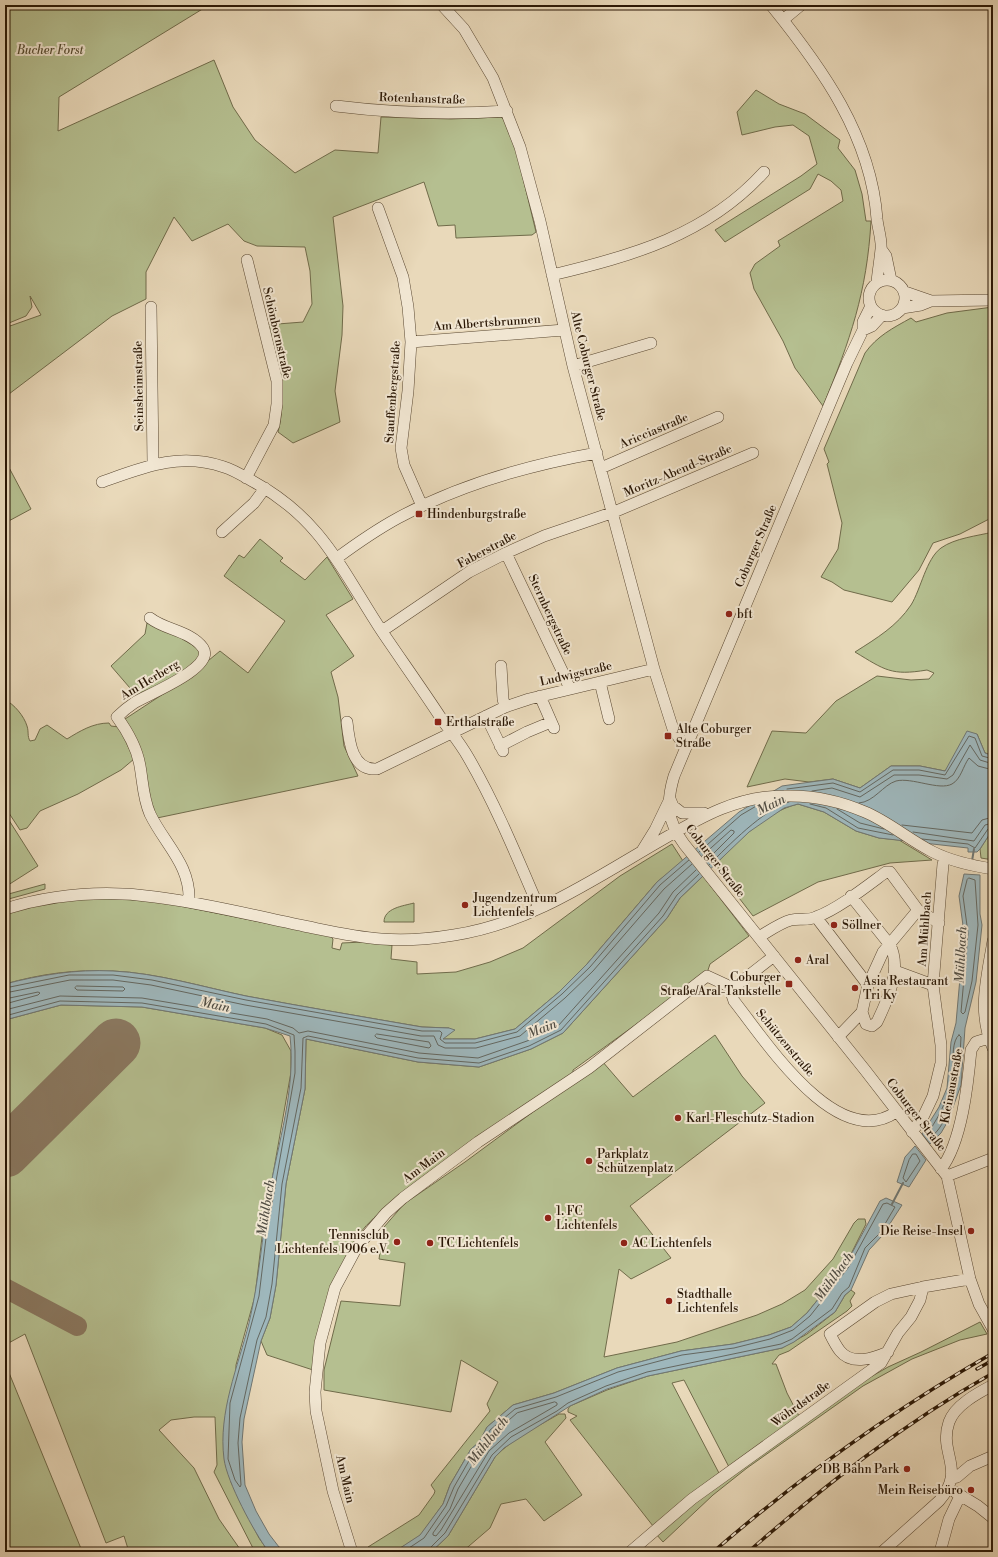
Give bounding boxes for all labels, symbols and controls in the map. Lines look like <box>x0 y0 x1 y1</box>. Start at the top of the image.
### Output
park label: Bucher Forst <box>16 43 84 58</box>
street label: Rotenhanstraße <box>379 90 465 108</box>
street label: Schönbornstraße <box>259 286 295 380</box>
street label: Alte Coburger Straße <box>567 308 609 423</box>
street label: Am Albertsbrunnen <box>432 312 541 334</box>
street label: Stauffenbergstraße <box>382 340 404 444</box>
street label: Seinsheimstraße <box>131 341 147 431</box>
street label: Aricciastraße <box>616 410 691 453</box>
street label: Moritz-Abend-Straße <box>622 441 734 501</box>
street label: Coburger Straße <box>732 502 780 590</box>
place label: Hindenburgstraße <box>427 507 526 522</box>
marker: Hindenburgstraße <box>414 509 424 519</box>
street label: Faberstraße <box>455 528 519 572</box>
street label: Sternbergstraße <box>525 572 575 658</box>
place label: bft <box>737 607 754 622</box>
marker: bft <box>724 609 734 619</box>
street label: Am Herberg <box>117 656 183 704</box>
street label: Ludwigstraße <box>538 658 614 690</box>
place label: Erthalstraße <box>446 715 515 730</box>
marker: Erthalstraße <box>433 717 443 727</box>
place label: Alte Coburger Straße <box>675 722 752 751</box>
marker: Alte Coburger Straße <box>663 731 673 741</box>
water label: Main <box>754 791 789 819</box>
street label: Coburger Straße <box>682 821 748 901</box>
place label: Jugendzentrum Lichtenfels <box>472 891 558 920</box>
street label: Am Mühlbach <box>915 891 935 968</box>
marker: Jugendzentrum Lichtenfels <box>460 900 470 910</box>
place label: Söllner <box>842 918 881 933</box>
marker: Söllner <box>829 920 839 930</box>
water label: Mühlbach <box>952 925 971 984</box>
place label: Aral <box>805 953 829 968</box>
marker: Aral <box>793 955 803 965</box>
place label: Coburger Straße/Aral-Tankstelle <box>660 970 781 999</box>
place label: Asia Restaurant Tri Ky <box>862 974 949 1003</box>
marker: Coburger Straße/Aral-Tankstelle <box>784 979 794 989</box>
marker: Asia Restaurant Tri Ky <box>850 983 860 993</box>
water label: Main <box>199 994 232 1016</box>
street label: Schützenstraße <box>752 1006 818 1080</box>
water label: Main <box>525 1016 560 1042</box>
street label: Kleinaustraße <box>937 1047 967 1125</box>
street label: Coburger Straße <box>883 1075 949 1155</box>
place label: Karl-Fleschutz-Stadion <box>686 1111 814 1126</box>
marker: Karl-Fleschutz-Stadion <box>673 1113 683 1123</box>
street label: Am Main <box>399 1145 448 1187</box>
place label: Parkplatz Schützenplatz <box>597 1147 674 1176</box>
marker: Parkplatz Schützenplatz <box>584 1156 594 1166</box>
water label: Mühlbach <box>254 1178 279 1238</box>
place label: 1. FC Lichtenfels <box>556 1204 617 1233</box>
marker: 1. FC Lichtenfels <box>543 1213 553 1223</box>
place label: Die Reise-Insel <box>880 1224 963 1239</box>
marker: Die Reise-Insel <box>966 1226 976 1236</box>
place label: Tennisclub Lichtenfels 1906 e.V. <box>276 1228 389 1257</box>
place label: TC Lichtenfels <box>438 1236 519 1251</box>
place label: AC Lichtenfels <box>631 1236 712 1251</box>
marker: Tennisclub Lichtenfels 1906 e.V. <box>392 1237 402 1247</box>
marker: TC Lichtenfels <box>425 1238 435 1248</box>
marker: AC Lichtenfels <box>619 1238 629 1248</box>
water label: Mühlbach <box>811 1248 858 1305</box>
place label: Stadthalle Lichtenfels <box>677 1287 738 1316</box>
marker: Stadthalle Lichtenfels <box>664 1296 674 1306</box>
street label: Wöhrdstraße <box>768 1378 834 1431</box>
water label: Mühlbach <box>464 1413 512 1469</box>
street label: Am Main <box>332 1452 358 1505</box>
place label: DB Bahn Park <box>823 1462 900 1477</box>
marker: DB Bahn Park <box>902 1464 912 1474</box>
place label: Mein Reisebüro <box>878 1483 963 1498</box>
marker: Mein Reisebüro <box>966 1485 976 1495</box>

